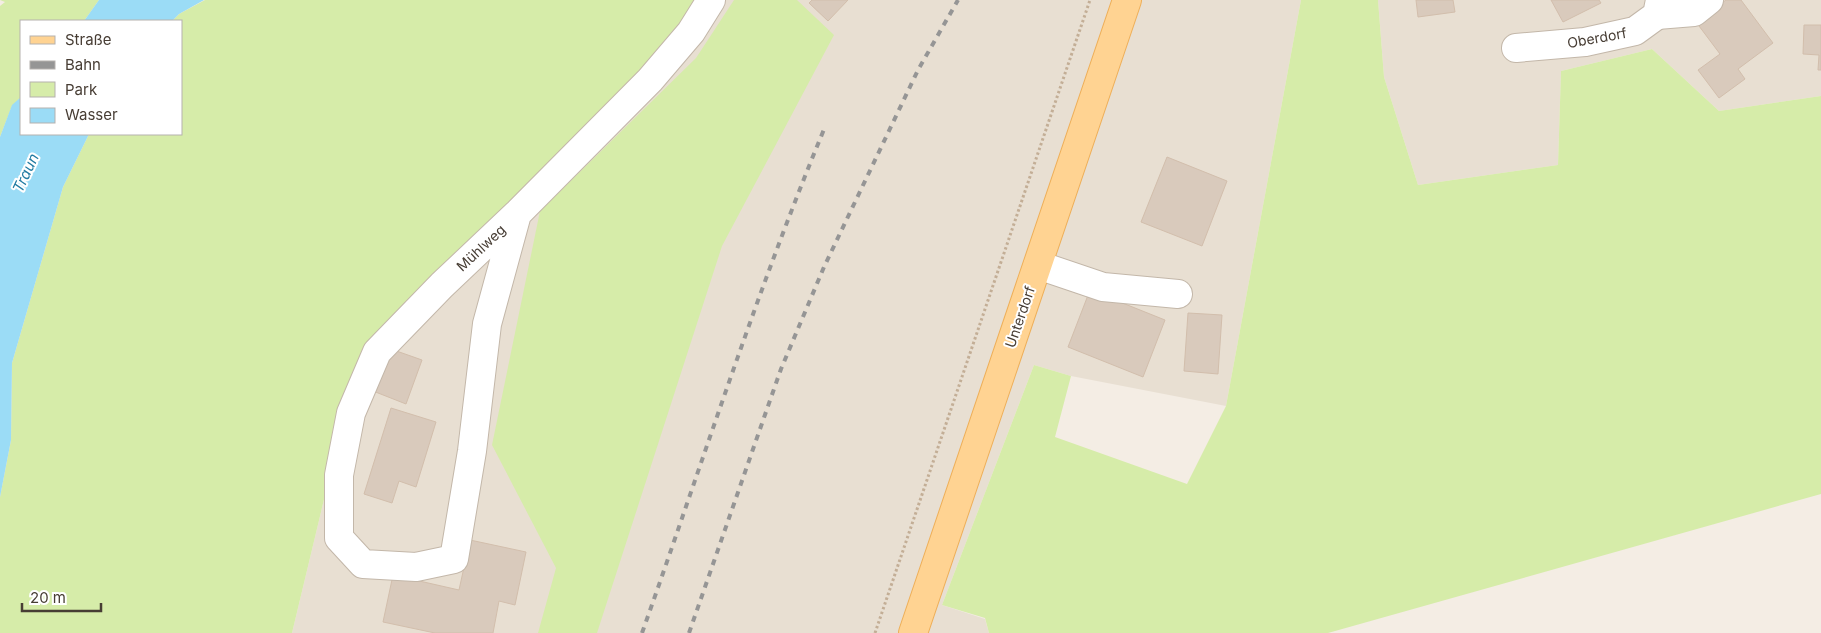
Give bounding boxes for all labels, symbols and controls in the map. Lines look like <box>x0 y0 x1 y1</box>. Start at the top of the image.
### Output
legend <box>20 20 182 135</box>
street label: Oberdorf <box>1566 24 1628 51</box>
text: Straße <box>65 30 112 49</box>
text: Bahn <box>65 55 101 74</box>
text: Park <box>65 80 98 99</box>
text: Wasser <box>65 105 118 124</box>
water label: Traun <box>8 150 43 195</box>
street label: Mühlweg <box>453 221 509 274</box>
street label: Unterdorf <box>1001 284 1038 350</box>
scale bar <box>22 580 101 612</box>
text: 20 m <box>30 588 66 607</box>

